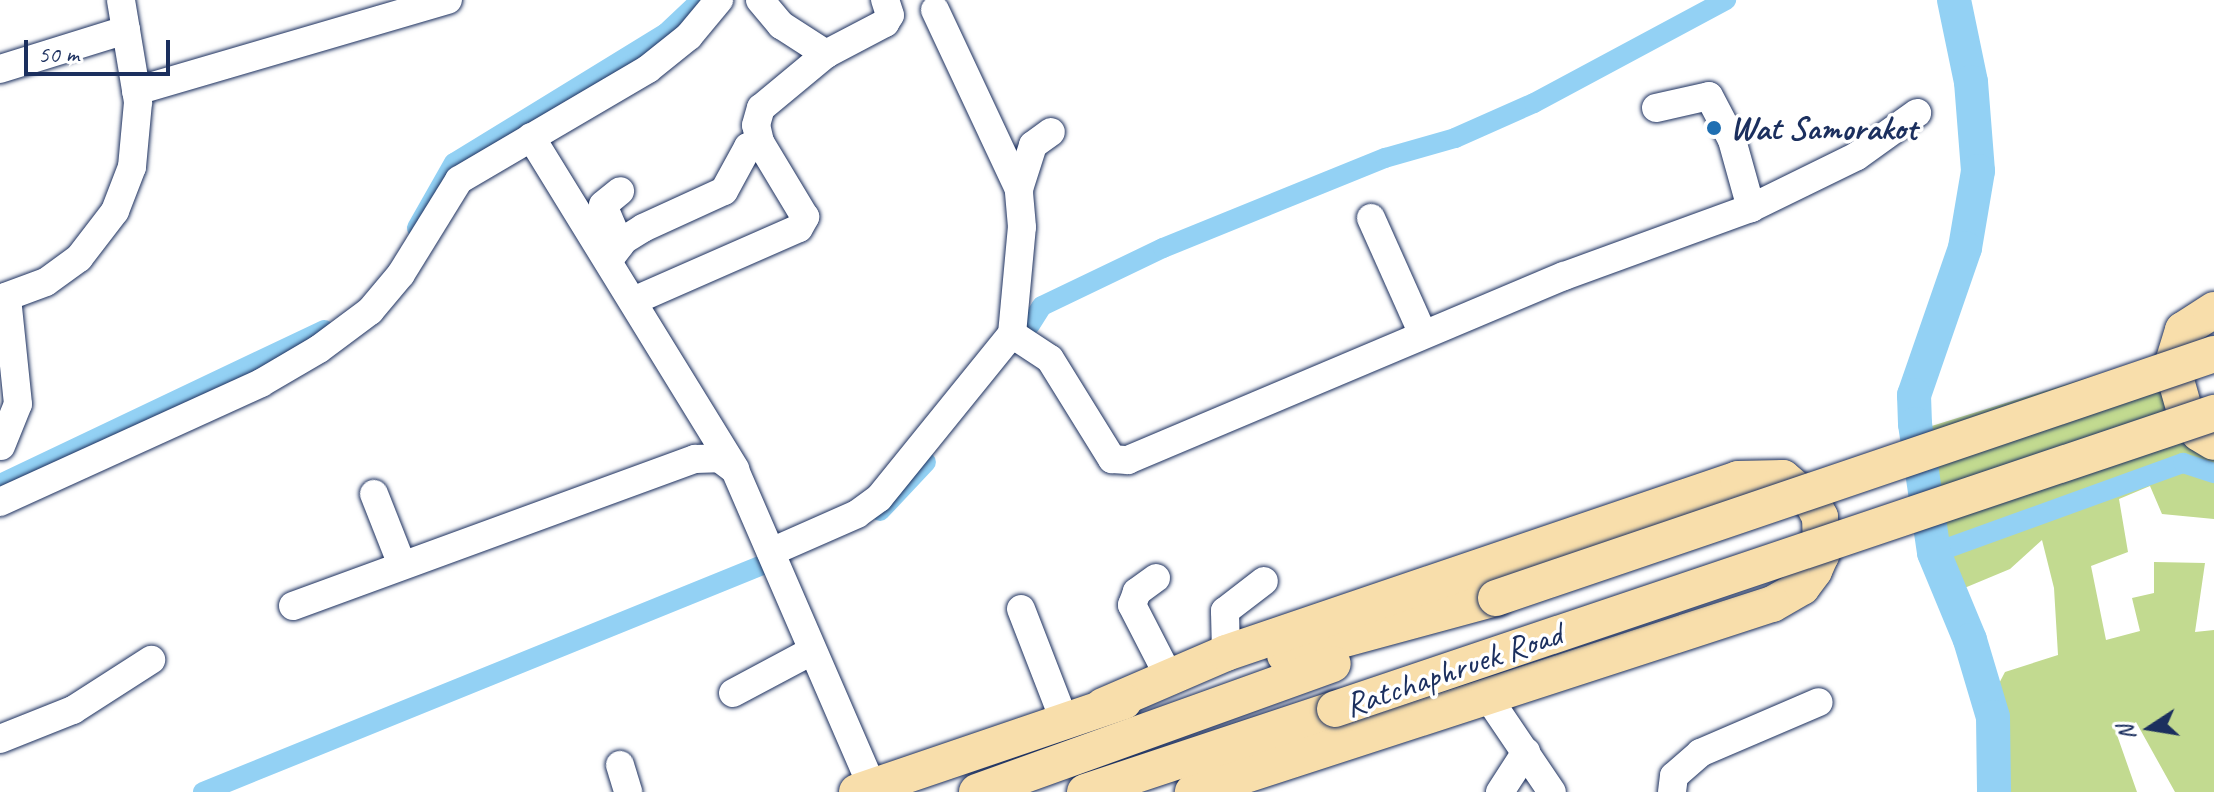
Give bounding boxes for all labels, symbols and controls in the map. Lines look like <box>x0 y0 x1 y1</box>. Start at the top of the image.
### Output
scale bar <box>28 24 174 74</box>
text: 50 m <box>38 39 79 69</box>
place label: Wat Samorakot <box>1730 108 1915 148</box>
marker: Wat Samorakot <box>1705 119 1723 137</box>
street label: Ratchaphruek Road <box>1339 613 1567 725</box>
north arrow <box>2110 688 2190 768</box>
text: N <box>2111 723 2142 743</box>

